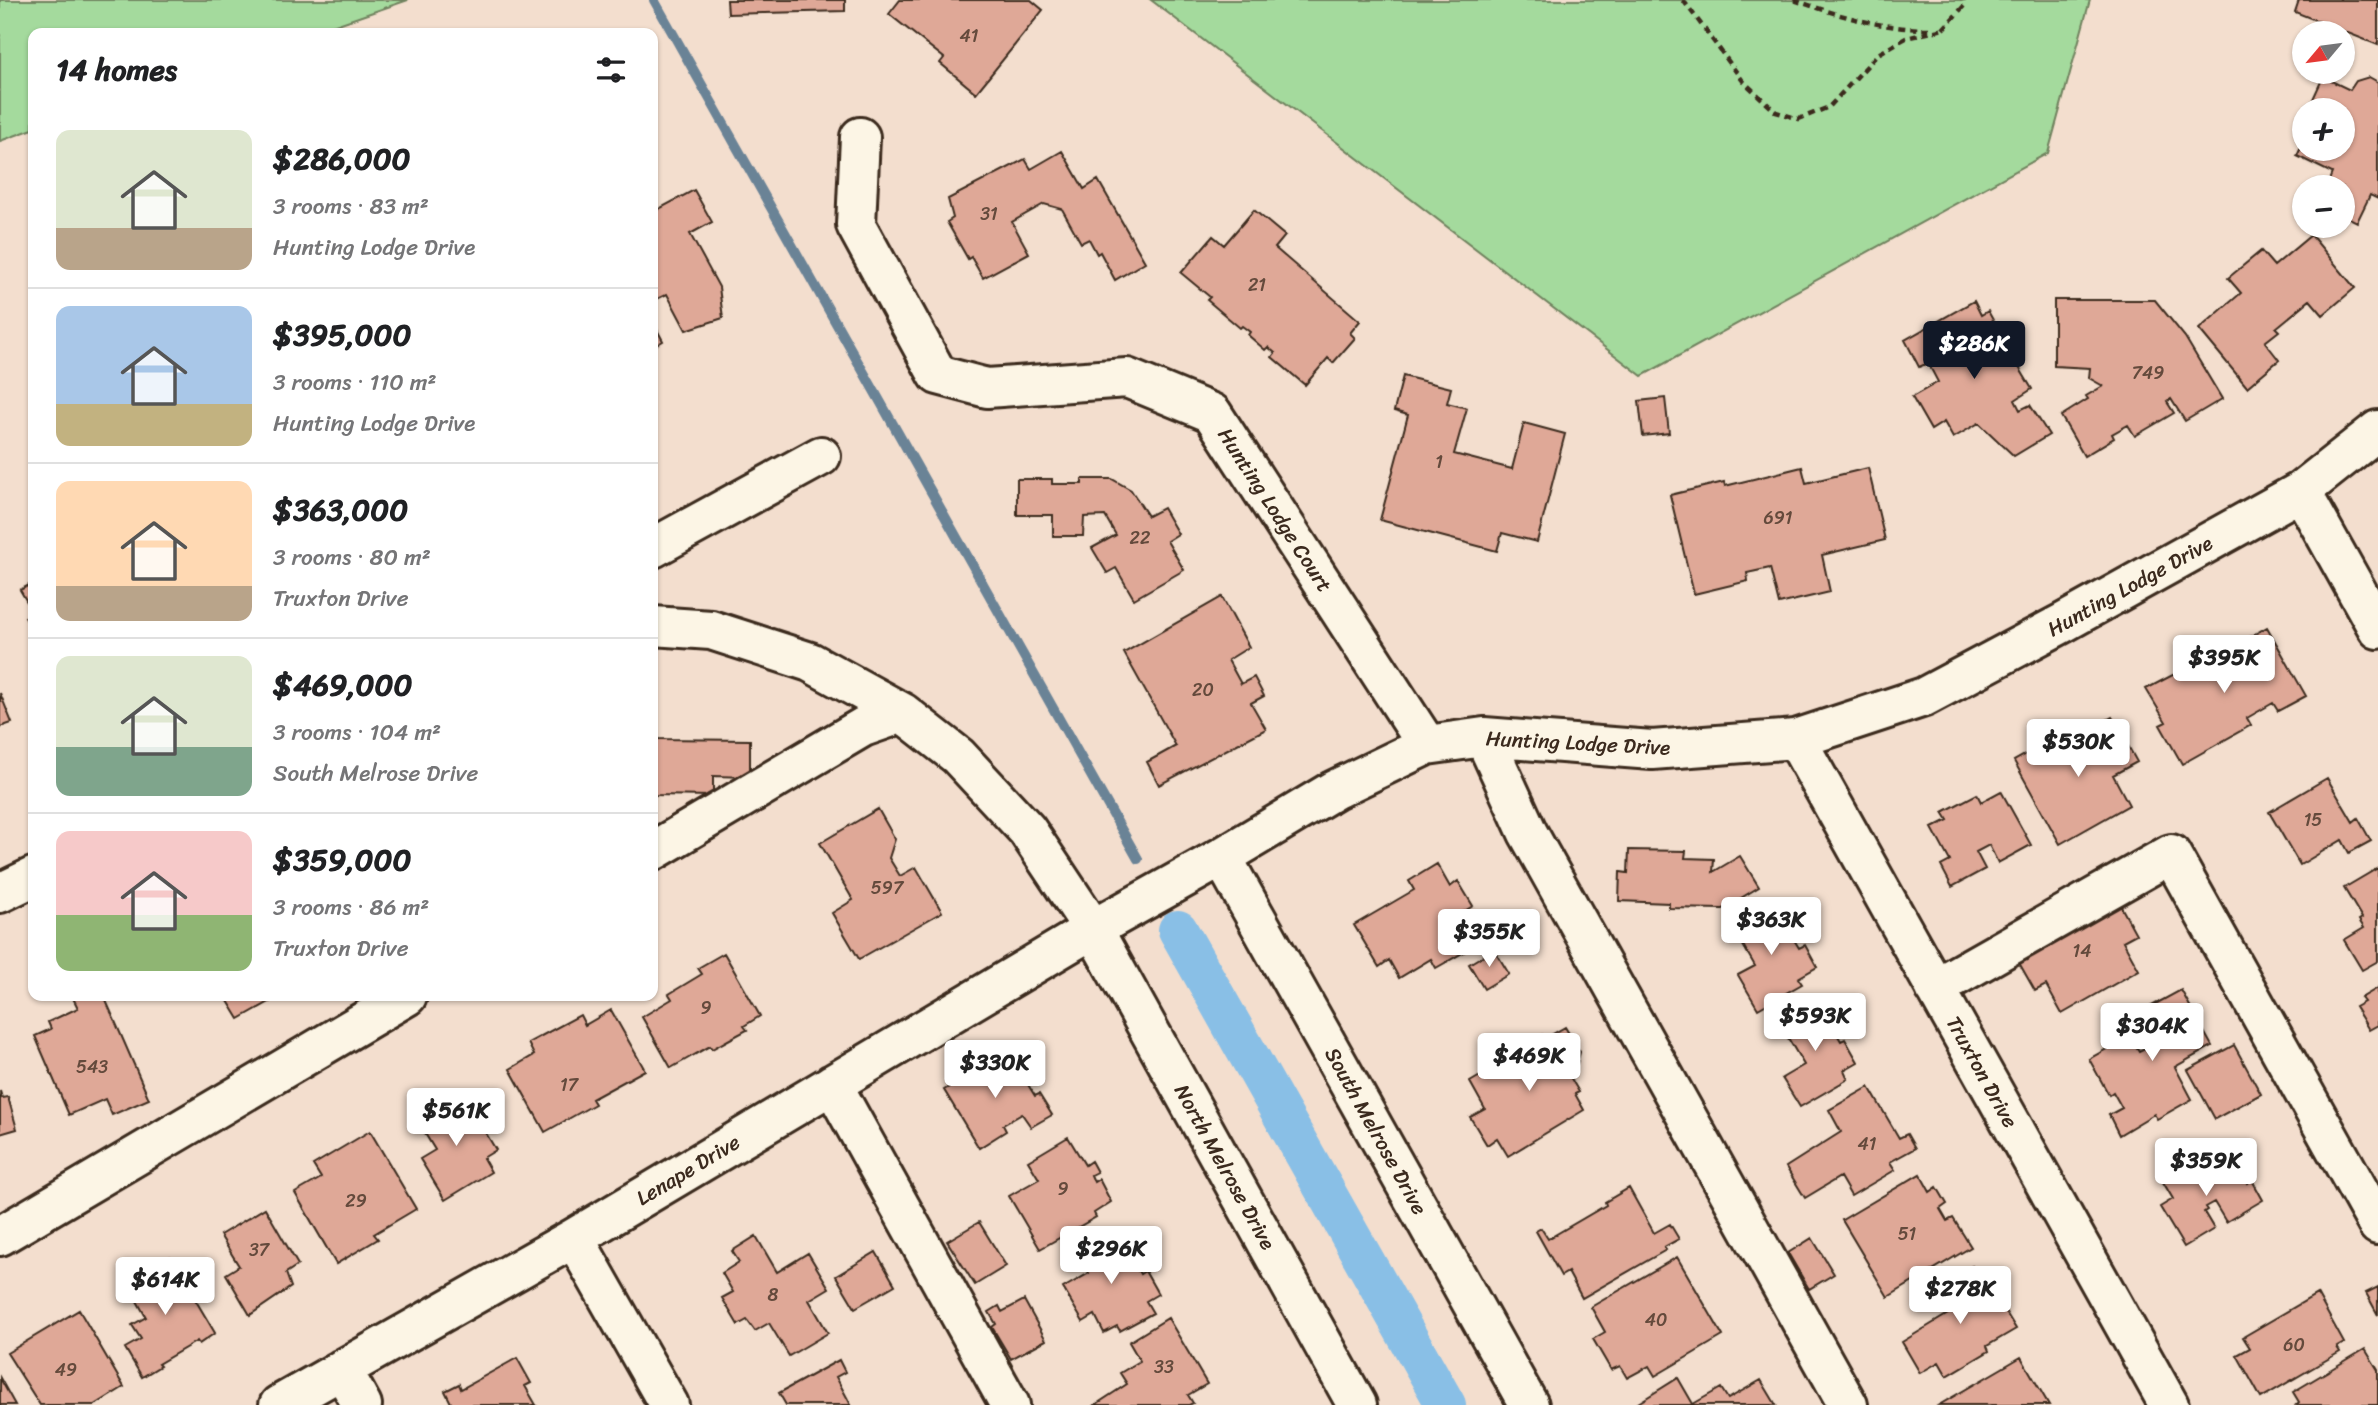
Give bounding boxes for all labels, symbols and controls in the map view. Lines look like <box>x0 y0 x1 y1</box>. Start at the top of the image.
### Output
house number: 41 <box>960 20 979 52</box>
north arrow <box>2292 21 2356 84</box>
map controls <box>2292 21 2355 238</box>
text: 14 homes <box>56 43 177 97</box>
icon: filters <box>592 51 630 89</box>
button: + <box>2292 98 2355 161</box>
text: $286,000 <box>273 132 411 186</box>
icon: home <box>112 158 196 242</box>
button: − <box>2292 175 2355 238</box>
text: 3 rooms · 83 m² <box>273 186 429 227</box>
house number: 31 <box>980 198 998 230</box>
text: Hunting Lodge Drive <box>273 227 475 268</box>
house number: 21 <box>1248 269 1266 301</box>
text: $395,000 <box>273 308 411 362</box>
pin: $286K <box>1925 322 2023 381</box>
text: $286K <box>1939 323 2009 364</box>
icon: home <box>112 334 196 418</box>
house number: 749 <box>2132 357 2164 389</box>
text: 3 rooms · 110 m² <box>273 362 437 403</box>
text: Hunting Lodge Drive <box>273 403 475 444</box>
street label: Hunting Lodge Court <box>1207 420 1343 600</box>
house number: 1 <box>1435 446 1443 478</box>
text: $363,000 <box>273 483 408 537</box>
house number: 691 <box>1764 502 1793 534</box>
icon: home <box>112 509 196 593</box>
house number: 22 <box>1130 522 1150 554</box>
street label: Hunting Lodge Drive <box>2040 525 2220 647</box>
text: 3 rooms · 80 m² <box>273 537 431 578</box>
text: Truxton Drive <box>273 578 409 619</box>
pin: $395K <box>2175 636 2273 695</box>
text: $395K <box>2189 637 2259 678</box>
text: $469,000 <box>273 658 412 712</box>
house number: 20 <box>1192 674 1214 706</box>
icon: home <box>112 684 196 768</box>
text: 3 rooms · 104 m² <box>273 712 441 753</box>
street label: Hunting Lodge Drive <box>1485 719 1671 767</box>
pin: $530K <box>2029 720 2127 779</box>
text: $530K <box>2043 721 2113 762</box>
text: South Melrose Drive <box>273 753 478 794</box>
house number: 15 <box>2304 804 2322 836</box>
text: $359,000 <box>273 833 411 887</box>
icon: home <box>112 859 196 943</box>
house number: 597 <box>871 872 905 904</box>
text: 3 rooms · 86 m² <box>273 887 429 928</box>
pin: $363K <box>1722 898 1820 957</box>
text: $363K <box>1737 899 1805 940</box>
pin: $355K <box>1440 909 1538 969</box>
text: $355K <box>1454 911 1524 952</box>
text: Truxton Drive <box>273 928 409 969</box>
house number: 14 <box>2073 935 2091 967</box>
house number: 9 <box>700 992 712 1024</box>
pin: $593K <box>1766 993 1864 1053</box>
text: $593K <box>1780 995 1850 1036</box>
pin: $304K <box>2103 1004 2201 1063</box>
text: $304K <box>2116 1005 2188 1046</box>
street label: Truxton Drive <box>1935 1009 2029 1136</box>
pin: $469K <box>1480 1034 1578 1093</box>
text: $469K <box>1493 1035 1565 1076</box>
pin: $330K <box>946 1040 1044 1100</box>
street label: South Melrose Drive <box>1314 1040 1438 1222</box>
text: $330K <box>960 1042 1030 1083</box>
house number: 543 <box>76 1051 108 1083</box>
house number: 17 <box>560 1069 580 1101</box>
street label: North Melrose Drive <box>1164 1077 1286 1257</box>
pin: $561K <box>407 1088 505 1148</box>
text: $561K <box>423 1090 489 1131</box>
street label: Lenape Drive <box>628 1124 748 1216</box>
house number: 41 <box>1858 1128 1877 1160</box>
pin: $359K <box>2157 1138 2255 1198</box>
text: $359K <box>2171 1140 2241 1181</box>
house number: 9 <box>1057 1173 1069 1205</box>
house number: 29 <box>345 1185 367 1217</box>
house number: 51 <box>1898 1218 1917 1250</box>
pin: $296K <box>1062 1226 1160 1286</box>
text: $296K <box>1076 1228 1146 1269</box>
house number: 37 <box>249 1234 271 1266</box>
pin: $614K <box>116 1258 214 1317</box>
text: $614K <box>132 1259 198 1300</box>
pin: $278K <box>1911 1266 2009 1326</box>
text: $278K <box>1925 1268 1995 1309</box>
house number: 8 <box>768 1279 779 1311</box>
house number: 40 <box>1645 1304 1667 1336</box>
house number: 60 <box>2283 1329 2305 1361</box>
house number: 33 <box>1154 1351 1174 1383</box>
house number: 49 <box>55 1354 77 1386</box>

